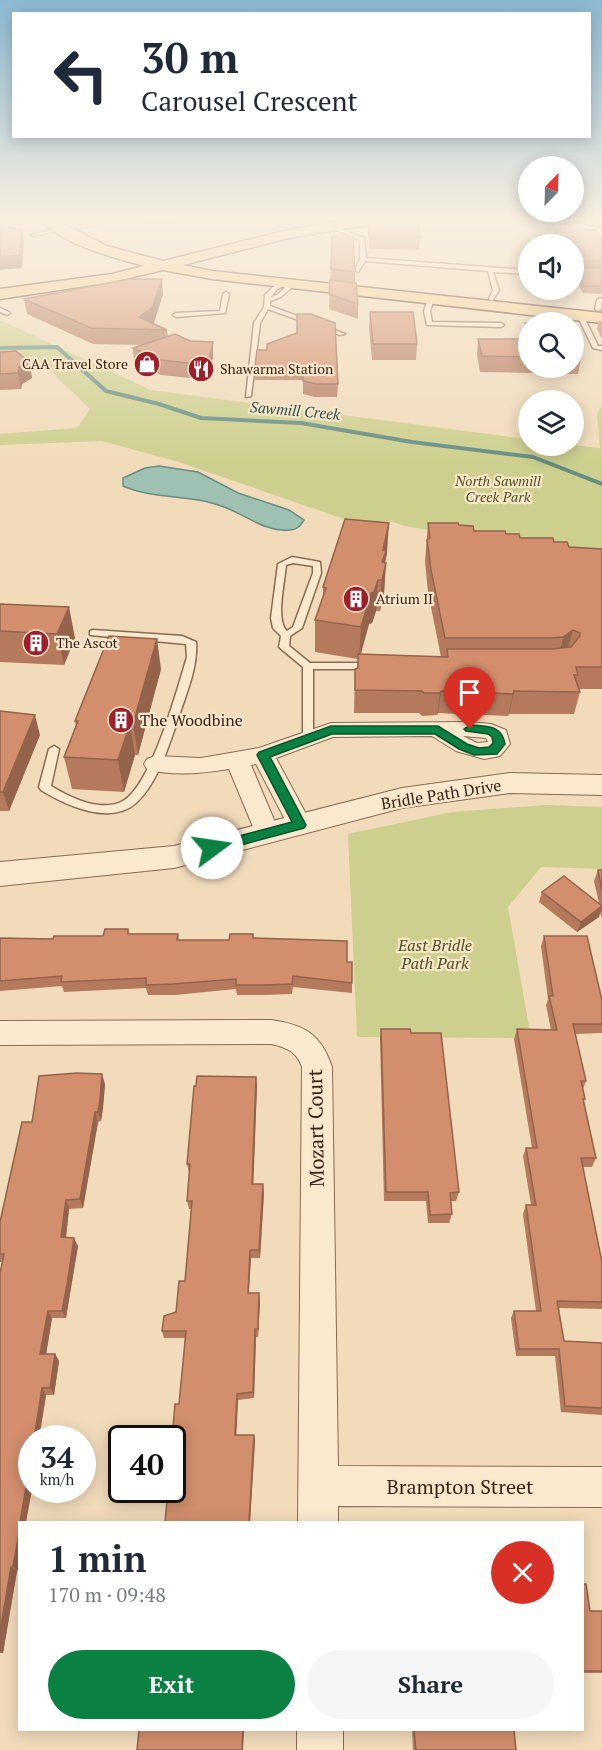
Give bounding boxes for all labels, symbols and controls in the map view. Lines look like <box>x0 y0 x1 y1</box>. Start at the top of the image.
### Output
text: 30 m <box>141 29 239 85</box>
icon: left <box>42 36 120 114</box>
text: Carousel Crescent <box>141 83 358 119</box>
north arrow <box>518 156 584 222</box>
map controls <box>518 156 584 456</box>
button: sound <box>518 234 584 300</box>
button: search <box>518 312 584 378</box>
shop icon: CAA Travel Store <box>132 349 162 379</box>
place label: CAA Travel Store <box>22 354 128 373</box>
restaurant icon: Shawarma Station <box>186 354 216 384</box>
place label: Shawarma Station <box>220 359 334 378</box>
button: layers <box>518 390 584 456</box>
water label: Sawmill Creek <box>249 396 342 424</box>
park label: North Sawmill Creek Park <box>454 471 541 506</box>
building icon: Atrium II <box>341 584 371 614</box>
place label: Atrium II <box>376 589 433 608</box>
building icon: The Ascot <box>21 628 51 658</box>
place label: The Ascot <box>56 633 119 652</box>
pin <box>444 667 495 729</box>
icon: arrive <box>453 676 486 709</box>
building icon: The Woodbine <box>106 705 136 735</box>
place label: The Woodbine <box>140 709 243 731</box>
street label: Bridle Path Drive <box>379 774 503 814</box>
position arrow <box>180 816 244 880</box>
park label: East Bridle Path Park <box>397 934 472 974</box>
street label: Mozart Court <box>301 1068 330 1187</box>
speed limit sign: 40 <box>108 1425 186 1503</box>
text: 34 <box>40 1437 74 1477</box>
text: km/h <box>40 1469 74 1489</box>
street label: Brampton Street <box>386 1473 534 1500</box>
text: 1 min <box>48 1535 146 1582</box>
button: close <box>491 1541 554 1604</box>
text: 170 m · 09:48 <box>48 1581 166 1608</box>
button: Exit <box>48 1650 295 1719</box>
button: Share <box>307 1650 554 1719</box>

